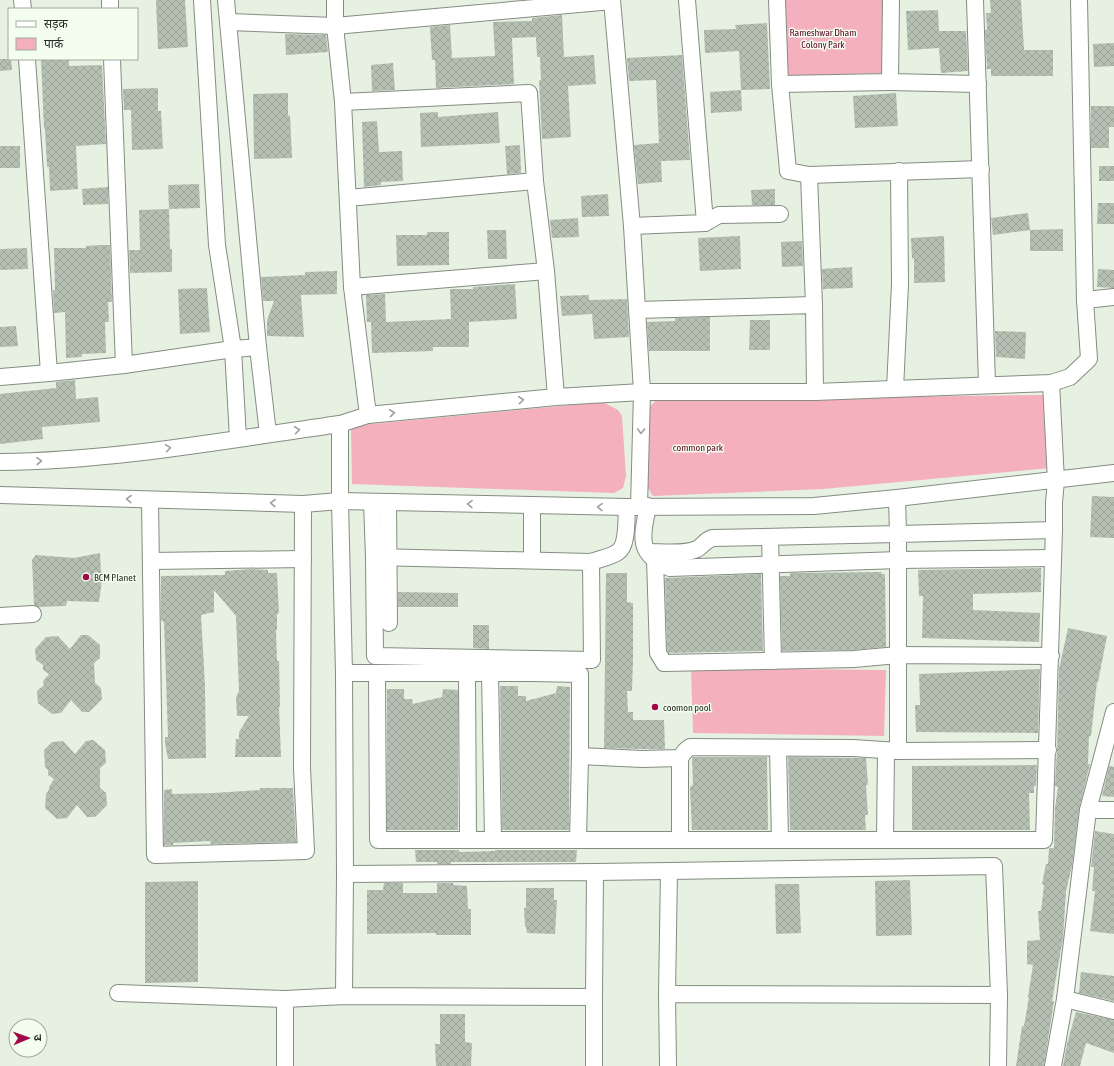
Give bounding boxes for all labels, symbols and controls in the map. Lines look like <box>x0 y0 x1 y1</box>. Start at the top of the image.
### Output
legend <box>8 8 138 60</box>
text: सड़क <box>44 17 69 31</box>
park label: Rameshwar Dham Colony Park <box>790 27 856 50</box>
text: पार्क <box>44 37 64 51</box>
one-way arrow <box>518 396 524 405</box>
one-way arrow <box>389 409 395 418</box>
one-way arrow <box>294 426 300 435</box>
one-way arrow <box>637 428 645 434</box>
park label: common park <box>673 442 724 453</box>
one-way arrow <box>165 444 171 453</box>
one-way arrow <box>36 457 42 466</box>
one-way arrow <box>126 495 132 503</box>
one-way arrow <box>270 499 276 507</box>
one-way arrow <box>467 500 473 508</box>
one-way arrow <box>597 503 603 511</box>
marker: BCM Planet <box>81 572 91 582</box>
place label: BCM Planet <box>94 572 136 583</box>
marker: coomon pool <box>650 702 660 712</box>
place label: coomon pool <box>663 702 711 713</box>
north arrow <box>8 1018 48 1058</box>
text: उ <box>32 1034 44 1042</box>

